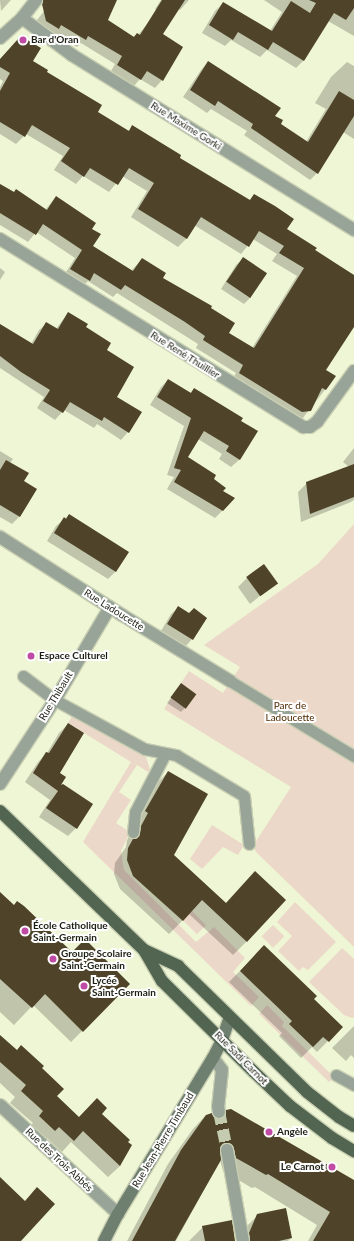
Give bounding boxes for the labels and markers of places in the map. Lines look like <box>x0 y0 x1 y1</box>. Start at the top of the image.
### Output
place label: Bar d'Oran <box>31 34 79 46</box>
marker: Bar d'Oran <box>18 35 28 45</box>
place label: Espace Culturel <box>39 650 108 662</box>
marker: Espace Culturel <box>26 651 36 661</box>
place label: École Catholique Saint-Germain <box>33 919 108 942</box>
marker: École Catholique Saint-Germain <box>20 926 30 936</box>
place label: Groupe Scolaire Saint-Germain <box>61 947 132 970</box>
marker: Groupe Scolaire Saint-Germain <box>48 954 58 964</box>
place label: Lycée Saint-Germain <box>92 974 156 998</box>
marker: Lycée Saint-Germain <box>79 981 89 991</box>
place label: Angèle <box>277 1126 308 1138</box>
marker: Angèle <box>264 1127 274 1137</box>
place label: Le Carnot <box>281 1161 324 1173</box>
marker: Le Carnot <box>327 1162 337 1172</box>

